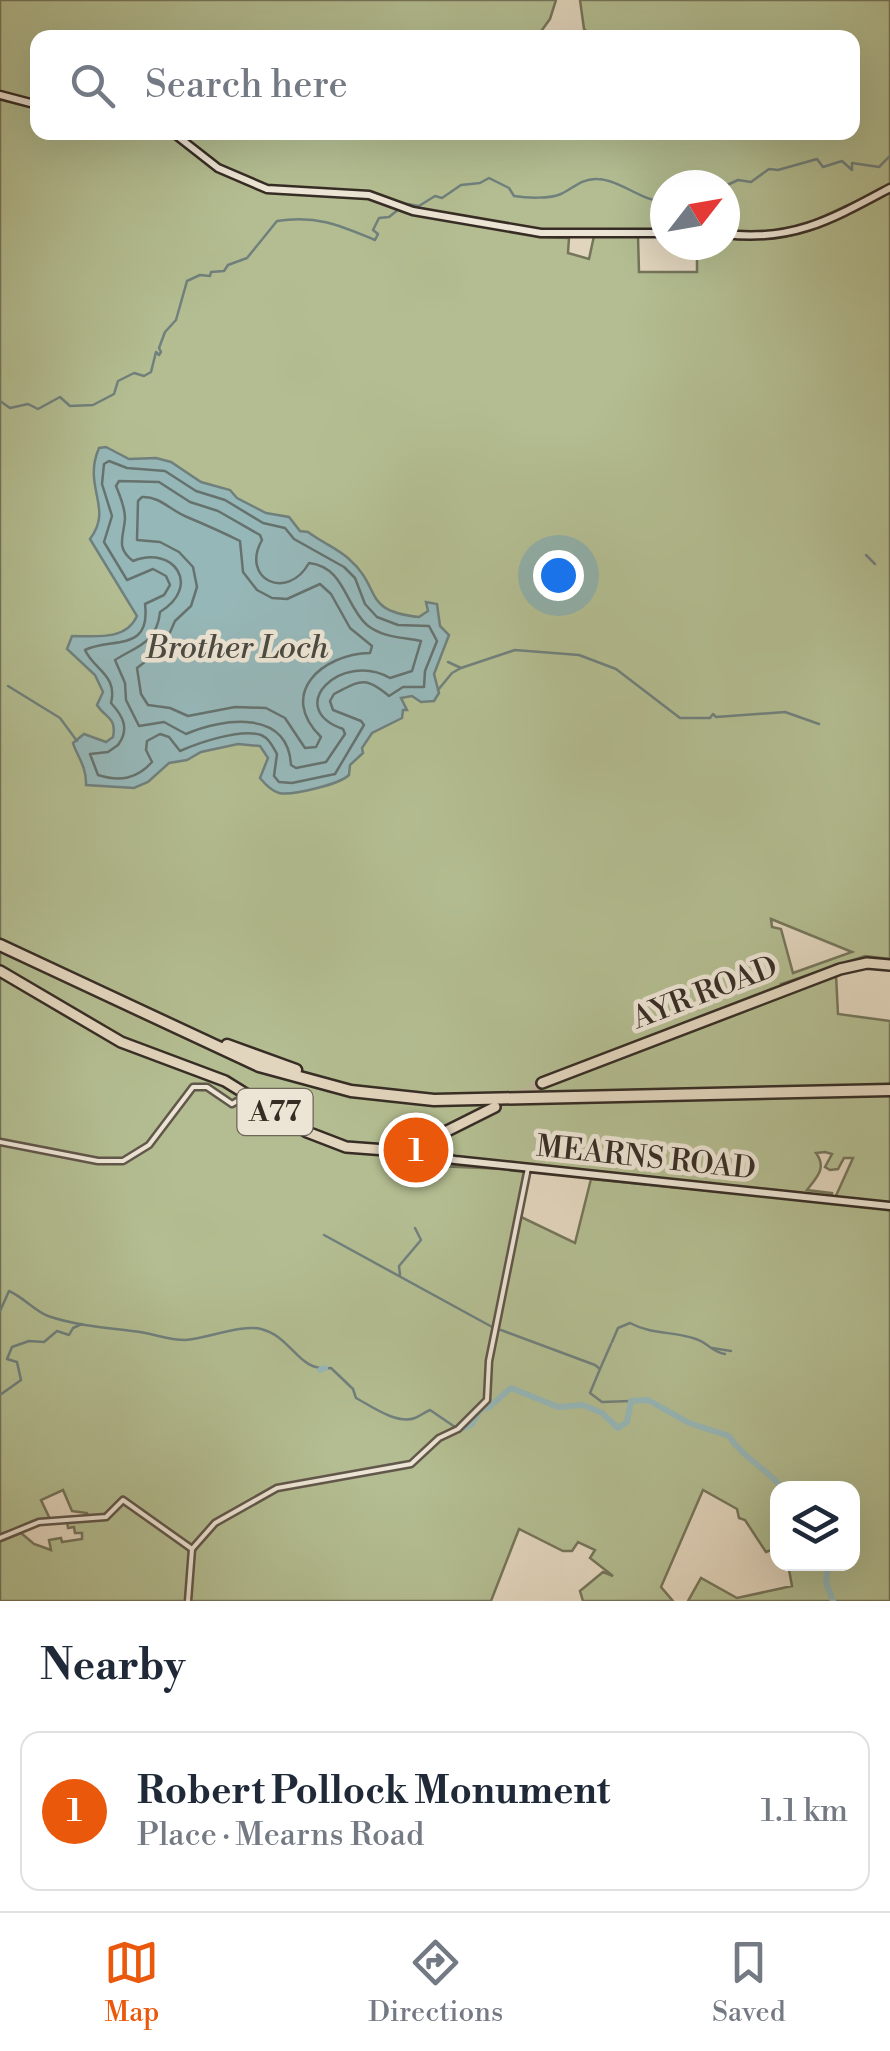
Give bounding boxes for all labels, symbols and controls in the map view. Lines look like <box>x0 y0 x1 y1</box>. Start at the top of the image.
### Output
search box <box>30 30 860 140</box>
icon: search <box>65 58 120 113</box>
text: Search here <box>145 62 348 109</box>
north arrow <box>650 170 740 260</box>
your location <box>533 550 584 601</box>
water label: Brother Loch <box>145 628 328 668</box>
street label: AYR ROAD <box>626 948 783 1038</box>
road number: A77 <box>238 1089 312 1135</box>
pin: 1 <box>384 1112 448 1188</box>
street label: MEARNS ROAD <box>534 1128 758 1188</box>
map controls <box>770 1481 860 1571</box>
button: layers <box>770 1481 860 1571</box>
text: Nearby <box>40 1640 185 1693</box>
text: Robert Pollock Monument <box>137 1768 610 1815</box>
text: 1 <box>67 1791 82 1831</box>
text: 1.1 km <box>761 1791 848 1831</box>
text: Place · Mearns Road <box>137 1815 424 1855</box>
tab: Map <box>104 1935 159 2030</box>
tab: Directions <box>368 1935 503 2030</box>
tab: Saved <box>712 1935 786 2030</box>

